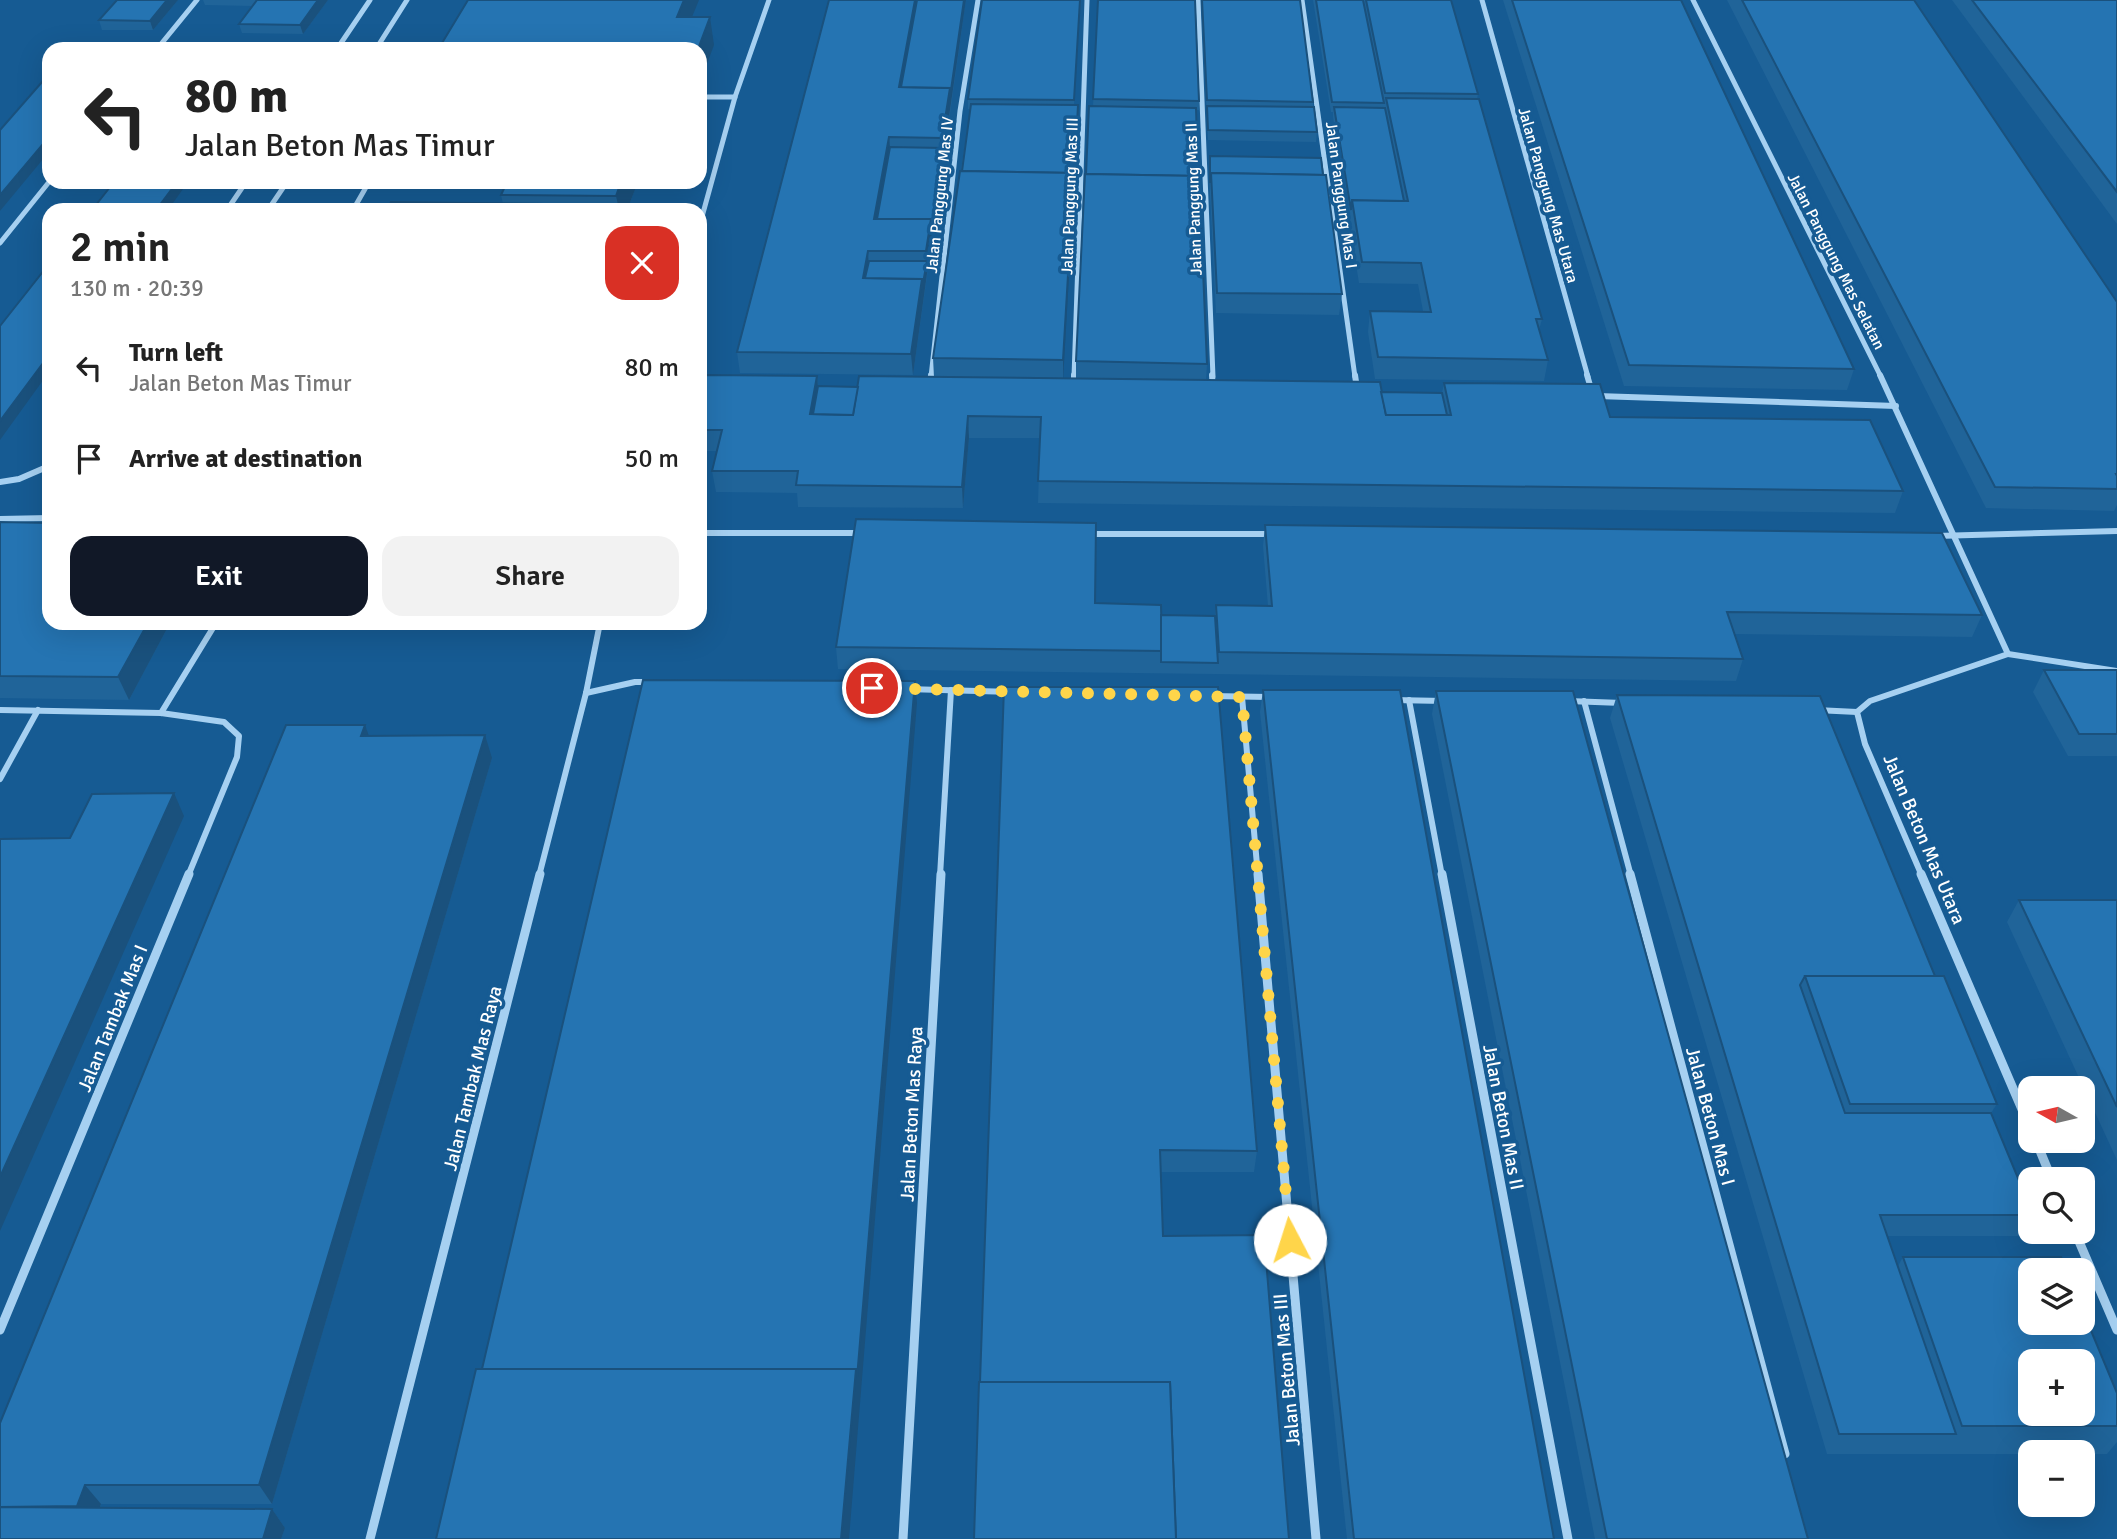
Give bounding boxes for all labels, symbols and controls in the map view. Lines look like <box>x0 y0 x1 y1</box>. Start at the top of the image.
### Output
text: 80 m <box>185 66 288 126</box>
icon: left <box>70 70 161 161</box>
street label: Jalan Panggung Mas Utara <box>1513 105 1583 285</box>
street label: Jalan Panggung Mas IV <box>922 116 958 274</box>
street label: Jalan Panggung Mas III <box>1057 117 1083 275</box>
street label: Jalan Panggung Mas I <box>1321 120 1361 270</box>
street label: Jalan Panggung Mas II <box>1181 122 1207 276</box>
text: Jalan Beton Mas Timur <box>185 126 495 165</box>
street label: Jalan Panggung Mas Selatan <box>1783 170 1889 353</box>
text: 2 min <box>70 222 171 273</box>
button: close <box>605 226 679 300</box>
text: 130 m · 20:39 <box>70 274 204 303</box>
text: Turn left <box>129 337 223 369</box>
icon: left <box>70 349 108 387</box>
text: 80 m <box>624 352 679 384</box>
text: Jalan Beton Mas Timur <box>129 369 352 398</box>
icon: arrive <box>70 440 108 478</box>
text: Arrive at destination <box>129 443 362 475</box>
text: 50 m <box>624 443 679 475</box>
button: Exit <box>70 536 368 616</box>
button: Share <box>382 536 679 616</box>
pin <box>842 658 902 718</box>
icon: arrive <box>853 669 891 707</box>
street label: Jalan Beton Mas Utara <box>1877 751 1971 928</box>
street label: Jalan Tambak Mas I <box>72 941 153 1095</box>
street label: Jalan Tambak Mas Raya <box>438 983 508 1173</box>
street label: Jalan Beton Mas Raya <box>895 1026 929 1202</box>
street label: Jalan Beton Mas II <box>1477 1042 1529 1192</box>
street label: Jalan Beton Mas I <box>1680 1044 1740 1188</box>
north arrow <box>2018 1076 2095 1153</box>
map controls <box>2018 1076 2095 1517</box>
button: search <box>2018 1167 2095 1244</box>
position arrow <box>1253 1203 1327 1277</box>
button: layers <box>2018 1258 2095 1335</box>
street label: Jalan Beton Mas III <box>1268 1292 1306 1447</box>
button: + <box>2018 1349 2095 1426</box>
button: − <box>2018 1440 2095 1517</box>

